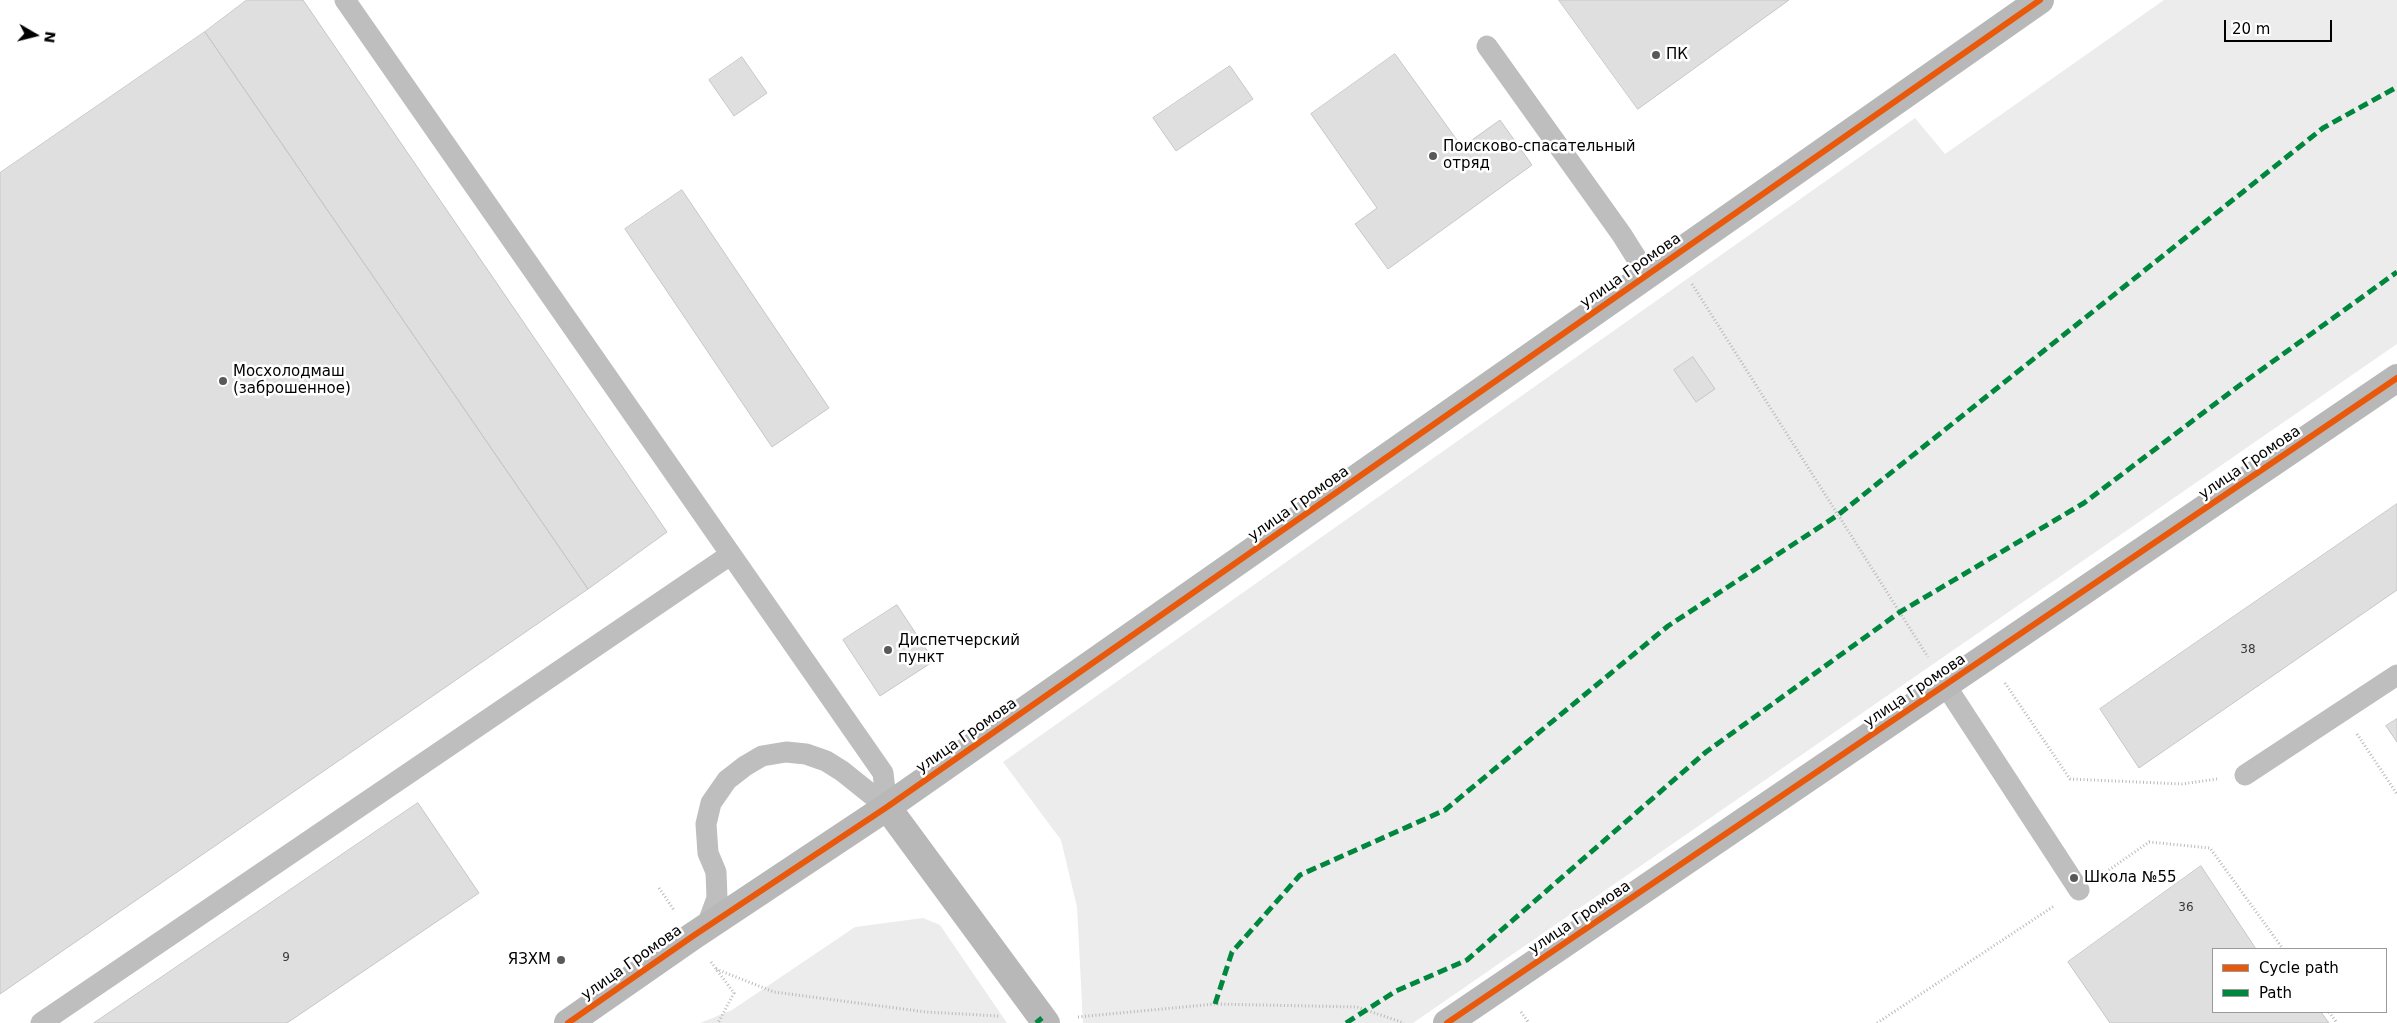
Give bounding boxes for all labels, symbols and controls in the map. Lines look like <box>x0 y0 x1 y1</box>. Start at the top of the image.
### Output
north arrow <box>10 10 60 60</box>
scale bar <box>2227 10 2334 42</box>
text: 20 m <box>2232 20 2270 38</box>
text: N <box>41 30 59 44</box>
place label: ПК <box>1666 46 1688 64</box>
marker: ПК <box>1650 49 1662 61</box>
place label: Поисково-спасательный отряд <box>1443 138 1636 173</box>
marker: Поисково-спасательный отряд <box>1427 150 1439 162</box>
street label: улица Громова <box>1577 230 1685 312</box>
place label: Мосхолодмаш (заброшенное) <box>233 363 351 398</box>
marker: Мосхолодмаш (заброшенное) <box>217 375 229 387</box>
street label: улица Громова <box>2196 422 2304 504</box>
street label: улица Громова <box>1245 463 1353 545</box>
place label: Диспетчерский пункт <box>898 632 1020 667</box>
house number: 38 <box>2240 643 2256 657</box>
marker: Диспетчерский пункт <box>882 644 894 656</box>
street label: улица Громова <box>1861 650 1969 732</box>
street label: улица Громова <box>913 695 1021 777</box>
place label: Школа №55 <box>2084 869 2177 887</box>
marker: Школа №55 <box>2068 872 2080 884</box>
street label: улица Громова <box>1526 877 1634 959</box>
house number: 36 <box>2178 901 2194 915</box>
street label: улица Громова <box>578 922 686 1004</box>
legend <box>2212 948 2387 1013</box>
house number: 9 <box>282 951 290 965</box>
place label: ЯЗХМ <box>508 951 551 969</box>
marker: ЯЗХМ <box>555 954 567 966</box>
text: Cycle path <box>2259 959 2339 977</box>
text: Path <box>2259 984 2292 1002</box>

